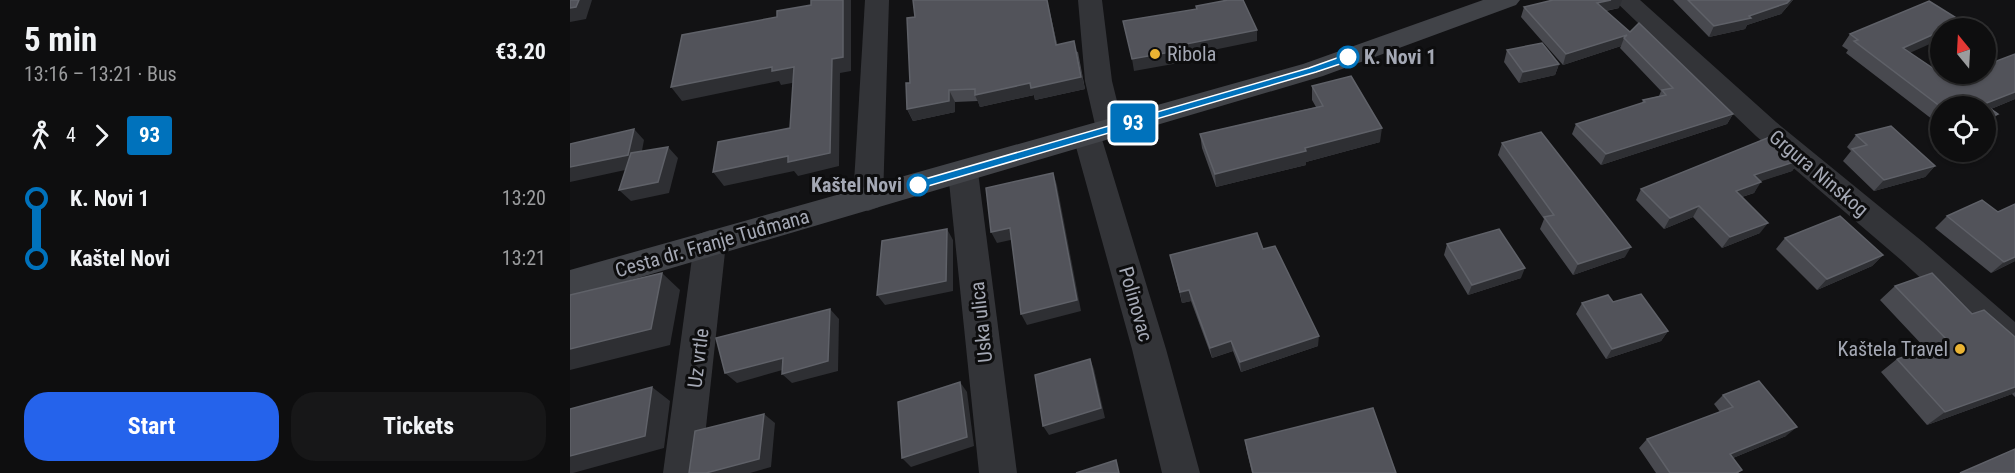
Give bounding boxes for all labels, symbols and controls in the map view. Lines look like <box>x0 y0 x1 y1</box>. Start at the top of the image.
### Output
north arrow <box>1930 18 1996 84</box>
map controls <box>1930 18 1996 162</box>
text: 5 min <box>24 20 97 59</box>
text: €3.20 <box>495 39 546 64</box>
place label: Ribola <box>1167 42 1216 66</box>
place label: K. Novi 1 <box>1364 45 1436 69</box>
marker: K. Novi 1 <box>1337 46 1359 68</box>
marker: Ribola <box>1148 47 1162 61</box>
text: 13:16 – 13:21 · Bus <box>24 62 177 86</box>
button: locate <box>1930 96 1996 162</box>
line badge: 93 <box>1106 104 1160 142</box>
text: 93 <box>1122 111 1144 135</box>
icon: walk <box>24 119 57 152</box>
icon: forward <box>85 119 118 152</box>
text: 4 <box>66 123 76 147</box>
text: 93 <box>139 123 160 147</box>
street label: Grgura Ninskog <box>1765 125 1873 221</box>
place label: Kaštel Novi <box>811 173 902 197</box>
marker: Kaštel Novi <box>907 174 929 196</box>
text: K. Novi 1 <box>70 186 150 211</box>
text: 13:20 <box>502 186 546 210</box>
street label: Cesta dr. Franje Tuđmana <box>612 204 812 282</box>
text: Kaštel Novi <box>70 246 170 271</box>
text: 13:21 <box>502 246 546 270</box>
street label: Polinovac <box>1114 264 1158 344</box>
street label: Uska ulica <box>965 280 997 364</box>
street label: Uz vrtle <box>682 327 714 389</box>
place label: Kaštela Travel <box>1838 337 1948 361</box>
marker: Kaštela Travel <box>1953 342 1967 356</box>
button: Start <box>24 392 279 461</box>
button: Tickets <box>291 392 546 461</box>

